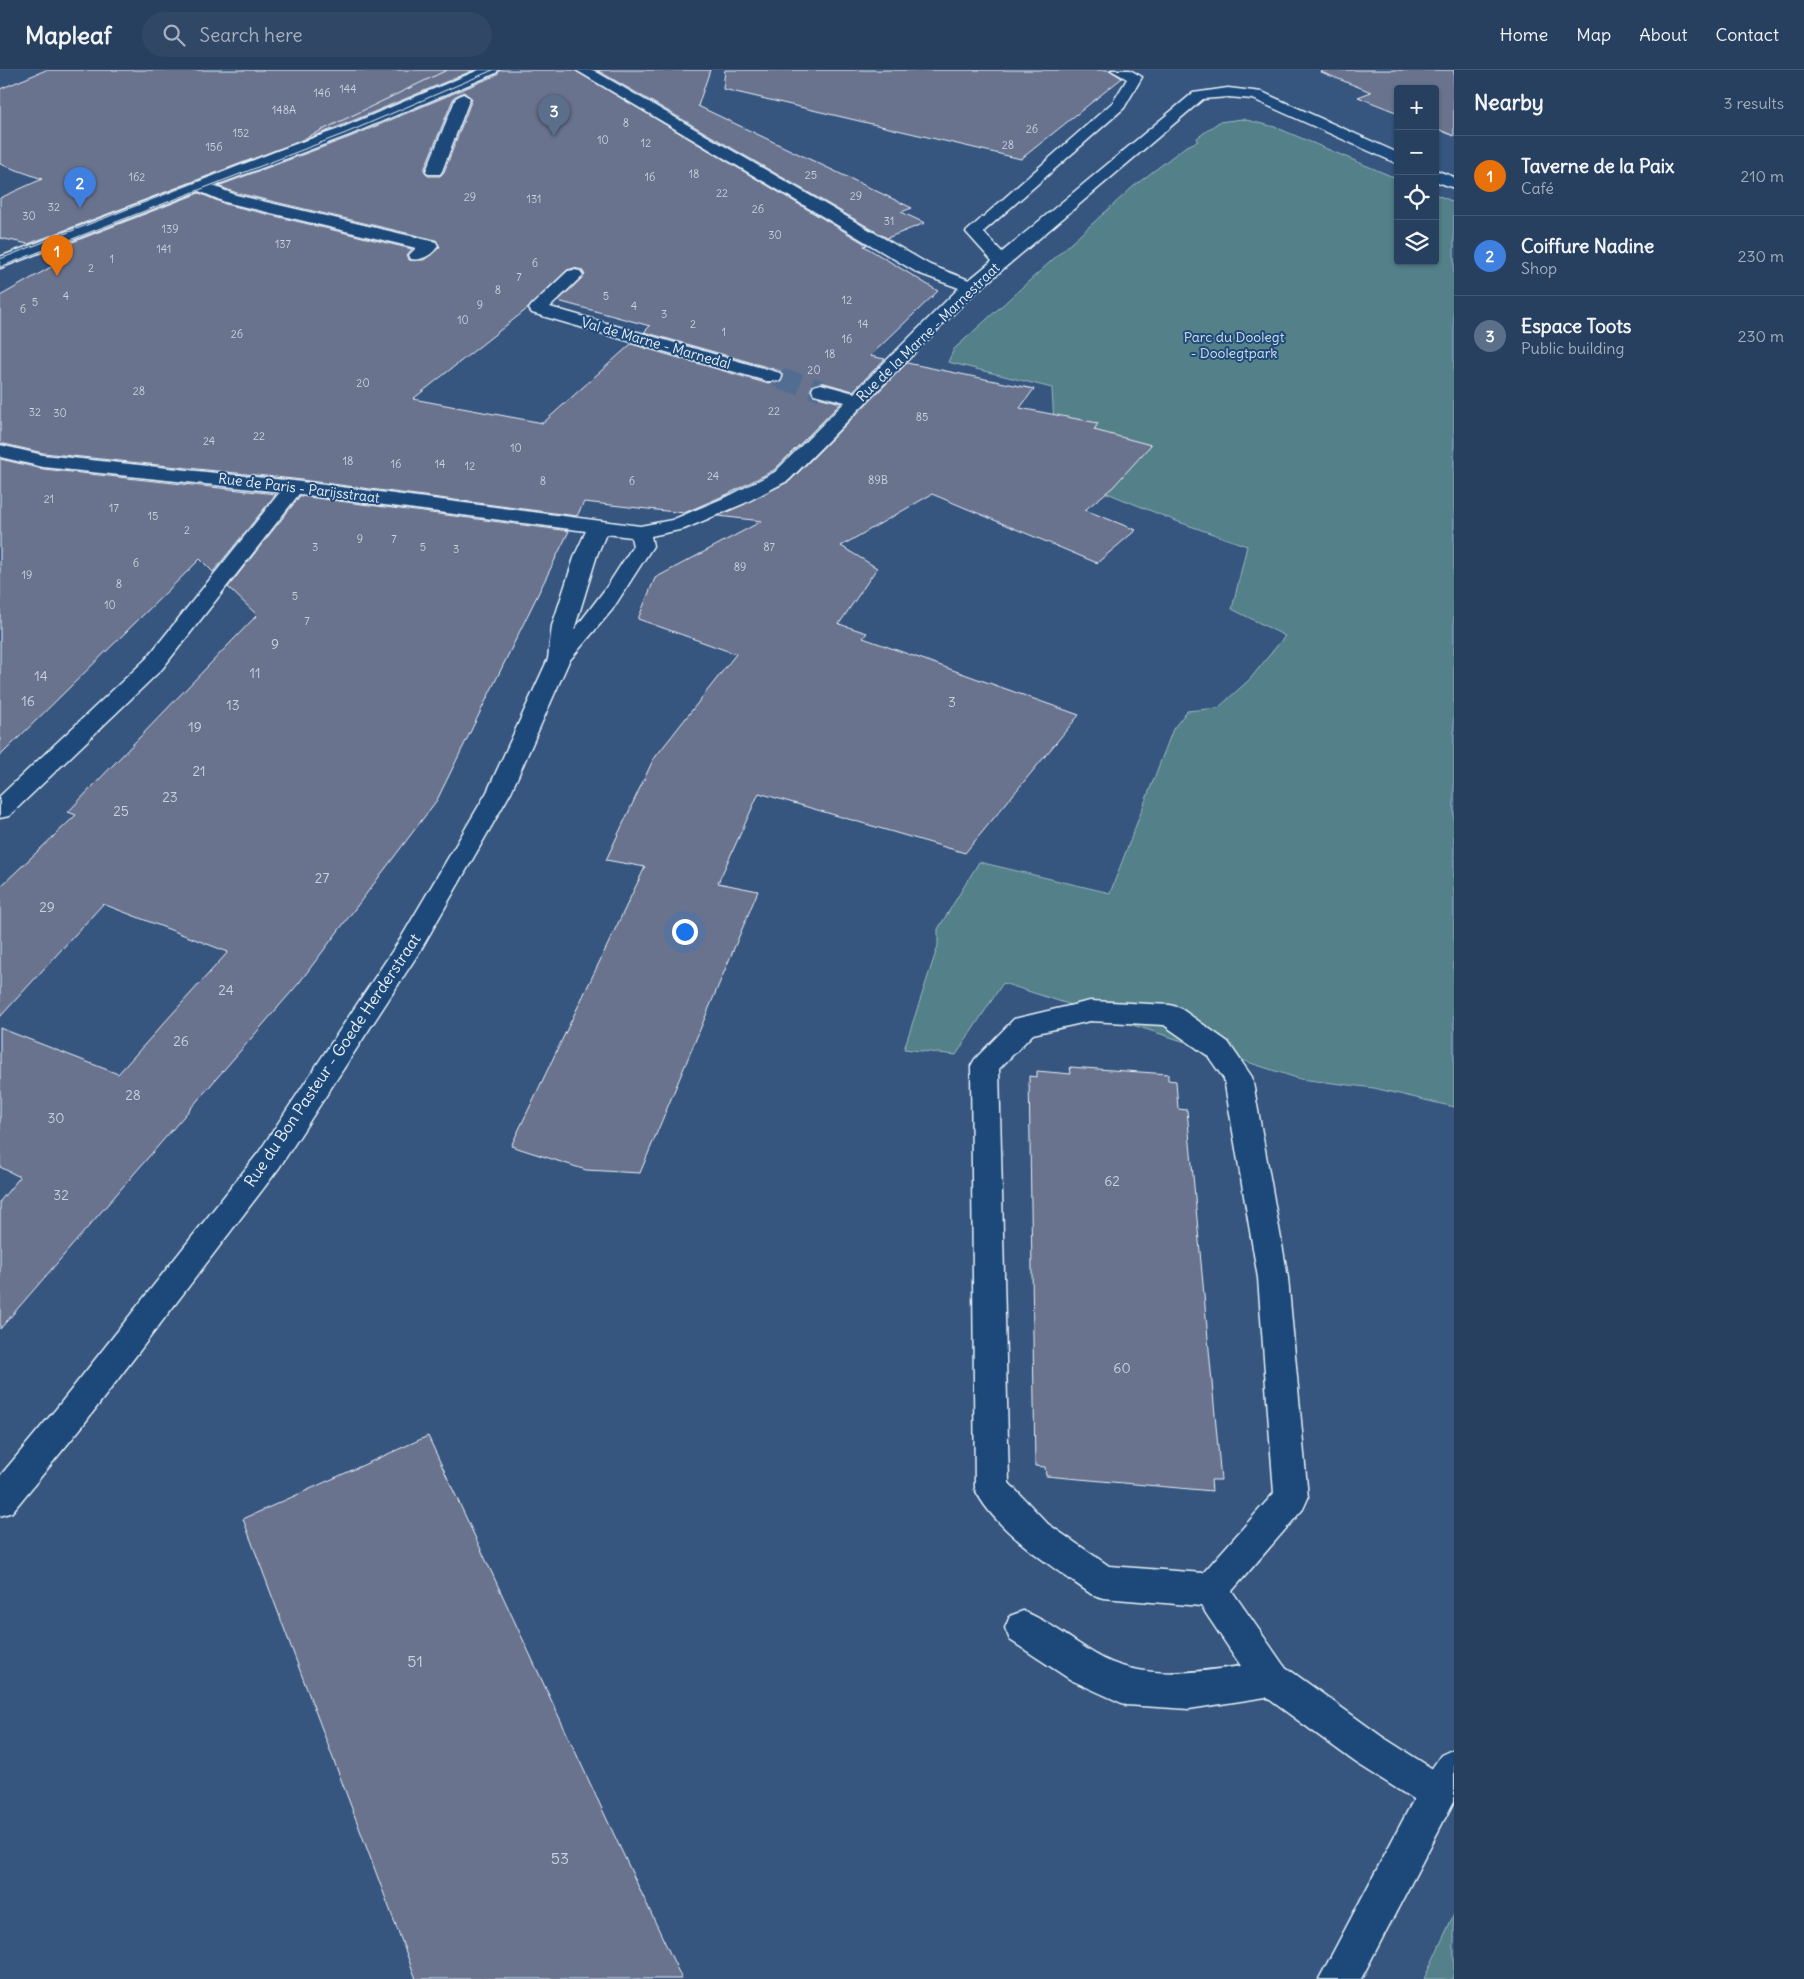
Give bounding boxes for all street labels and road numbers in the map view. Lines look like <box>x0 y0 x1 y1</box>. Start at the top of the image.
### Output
street label: Rue de la Marne - Marnestraat <box>853 258 1004 405</box>
street label: Val de Marne - Marnedal <box>579 313 733 373</box>
street label: Rue de Paris - Parijsstraat <box>217 469 381 507</box>
street label: Rue du Bon Pasteur - Goede Herderstraat <box>240 929 425 1190</box>

